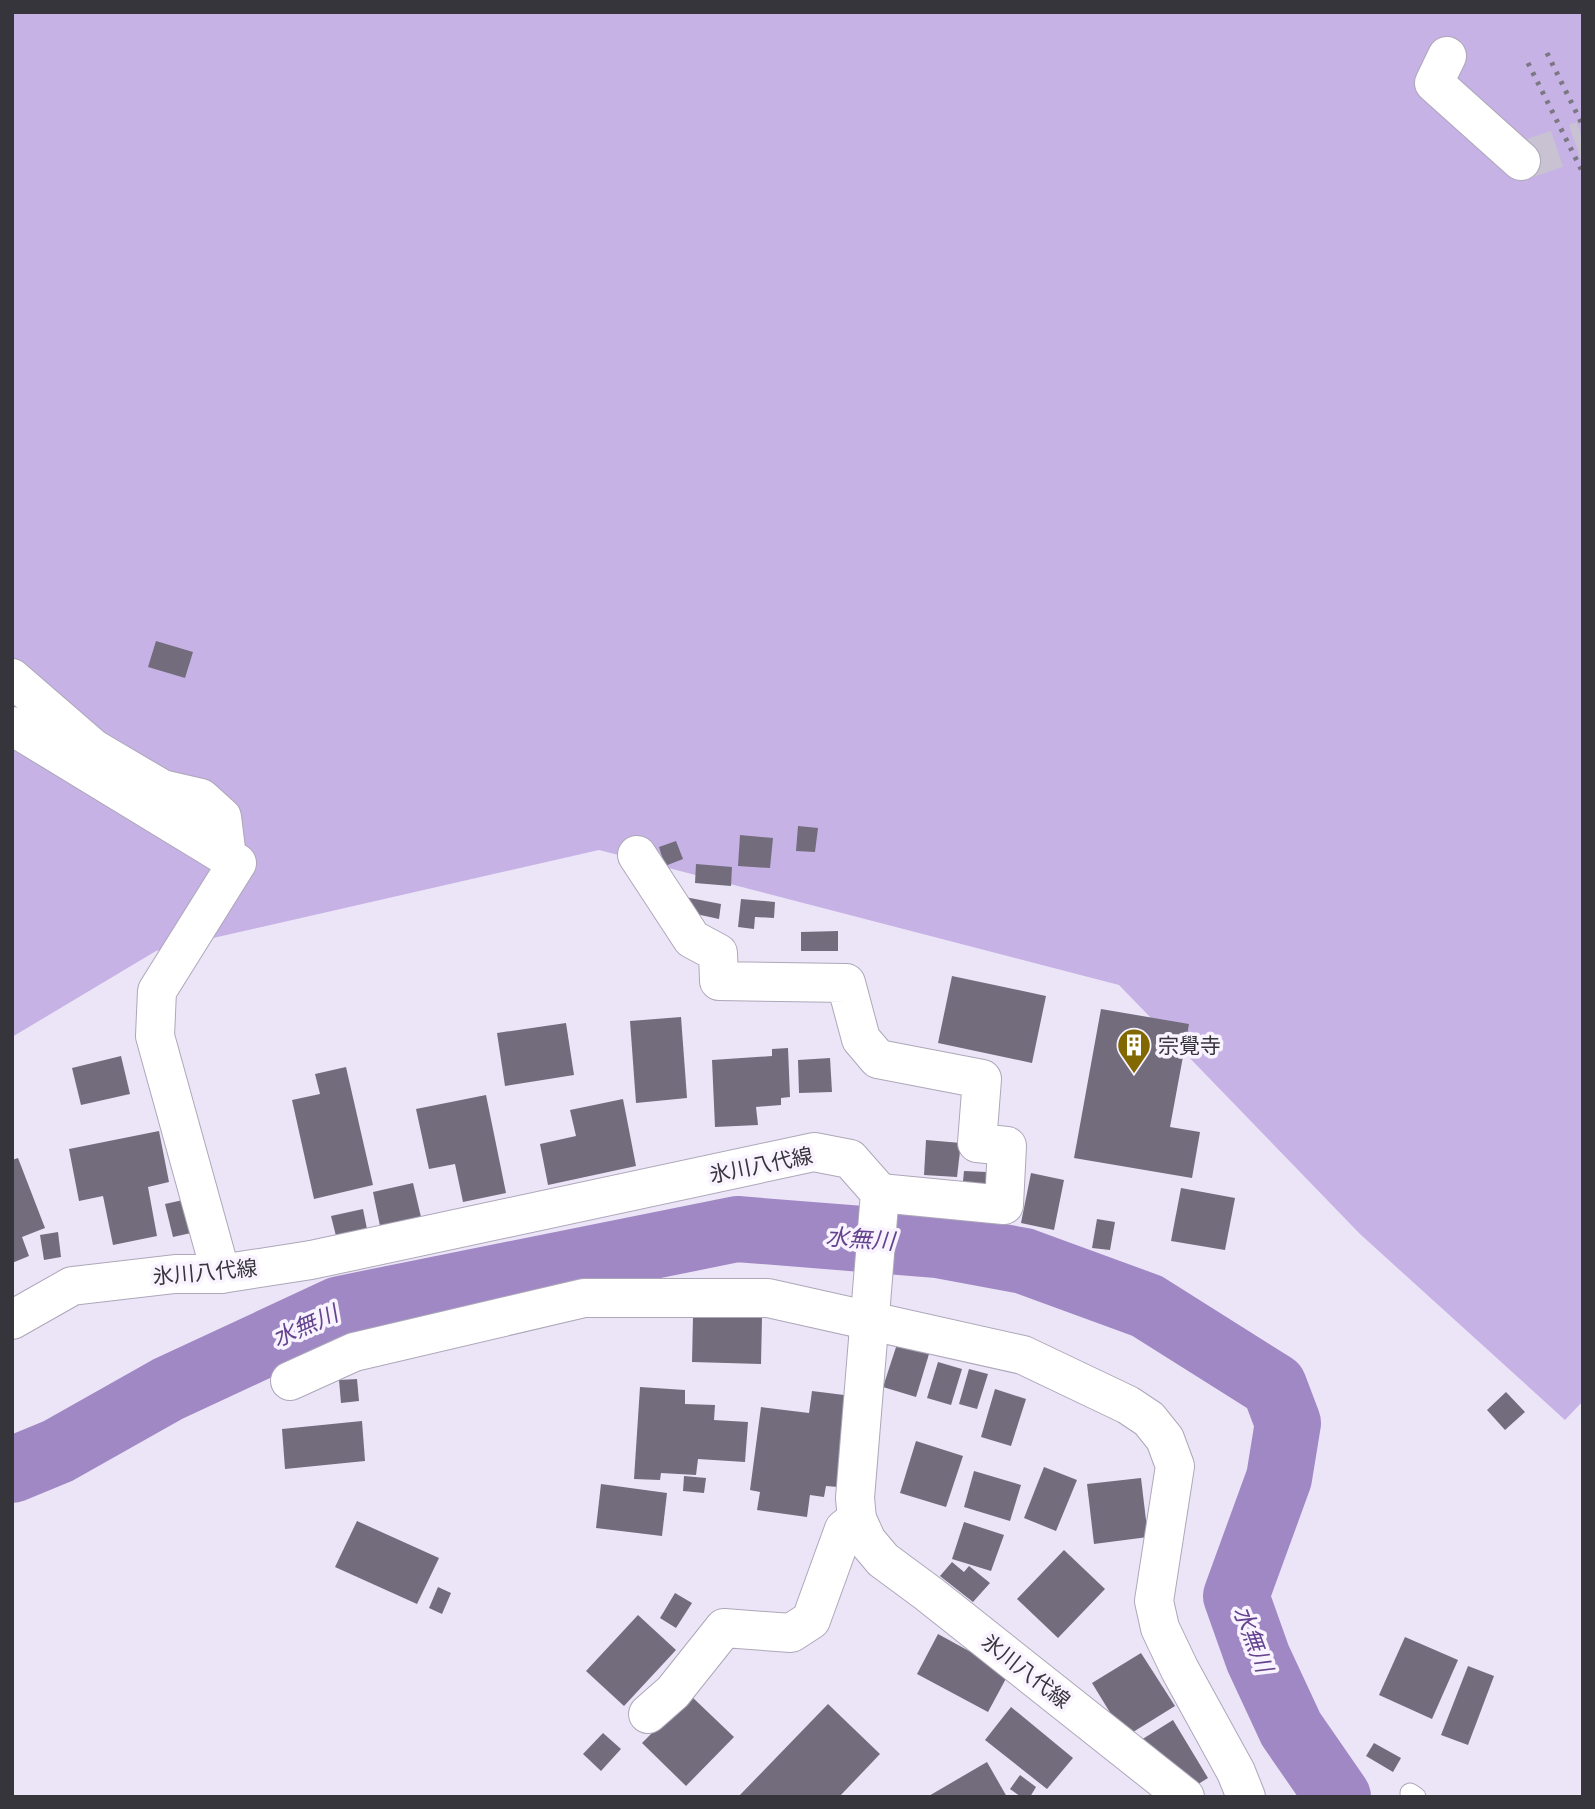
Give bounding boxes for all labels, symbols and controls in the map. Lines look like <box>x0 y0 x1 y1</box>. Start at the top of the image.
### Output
building icon: 宗覺寺 <box>1115 1026 1153 1075</box>
place label: 宗覺寺 <box>1158 1034 1221 1057</box>
street label: 氷川八代線 <box>707 1144 815 1186</box>
water label: 水無川 <box>825 1224 898 1255</box>
street label: 氷川八代線 <box>152 1256 258 1288</box>
water label: 水無川 <box>268 1299 345 1352</box>
water label: 水無川 <box>1228 1602 1279 1679</box>
street label: 氷川八代線 <box>978 1630 1074 1712</box>

